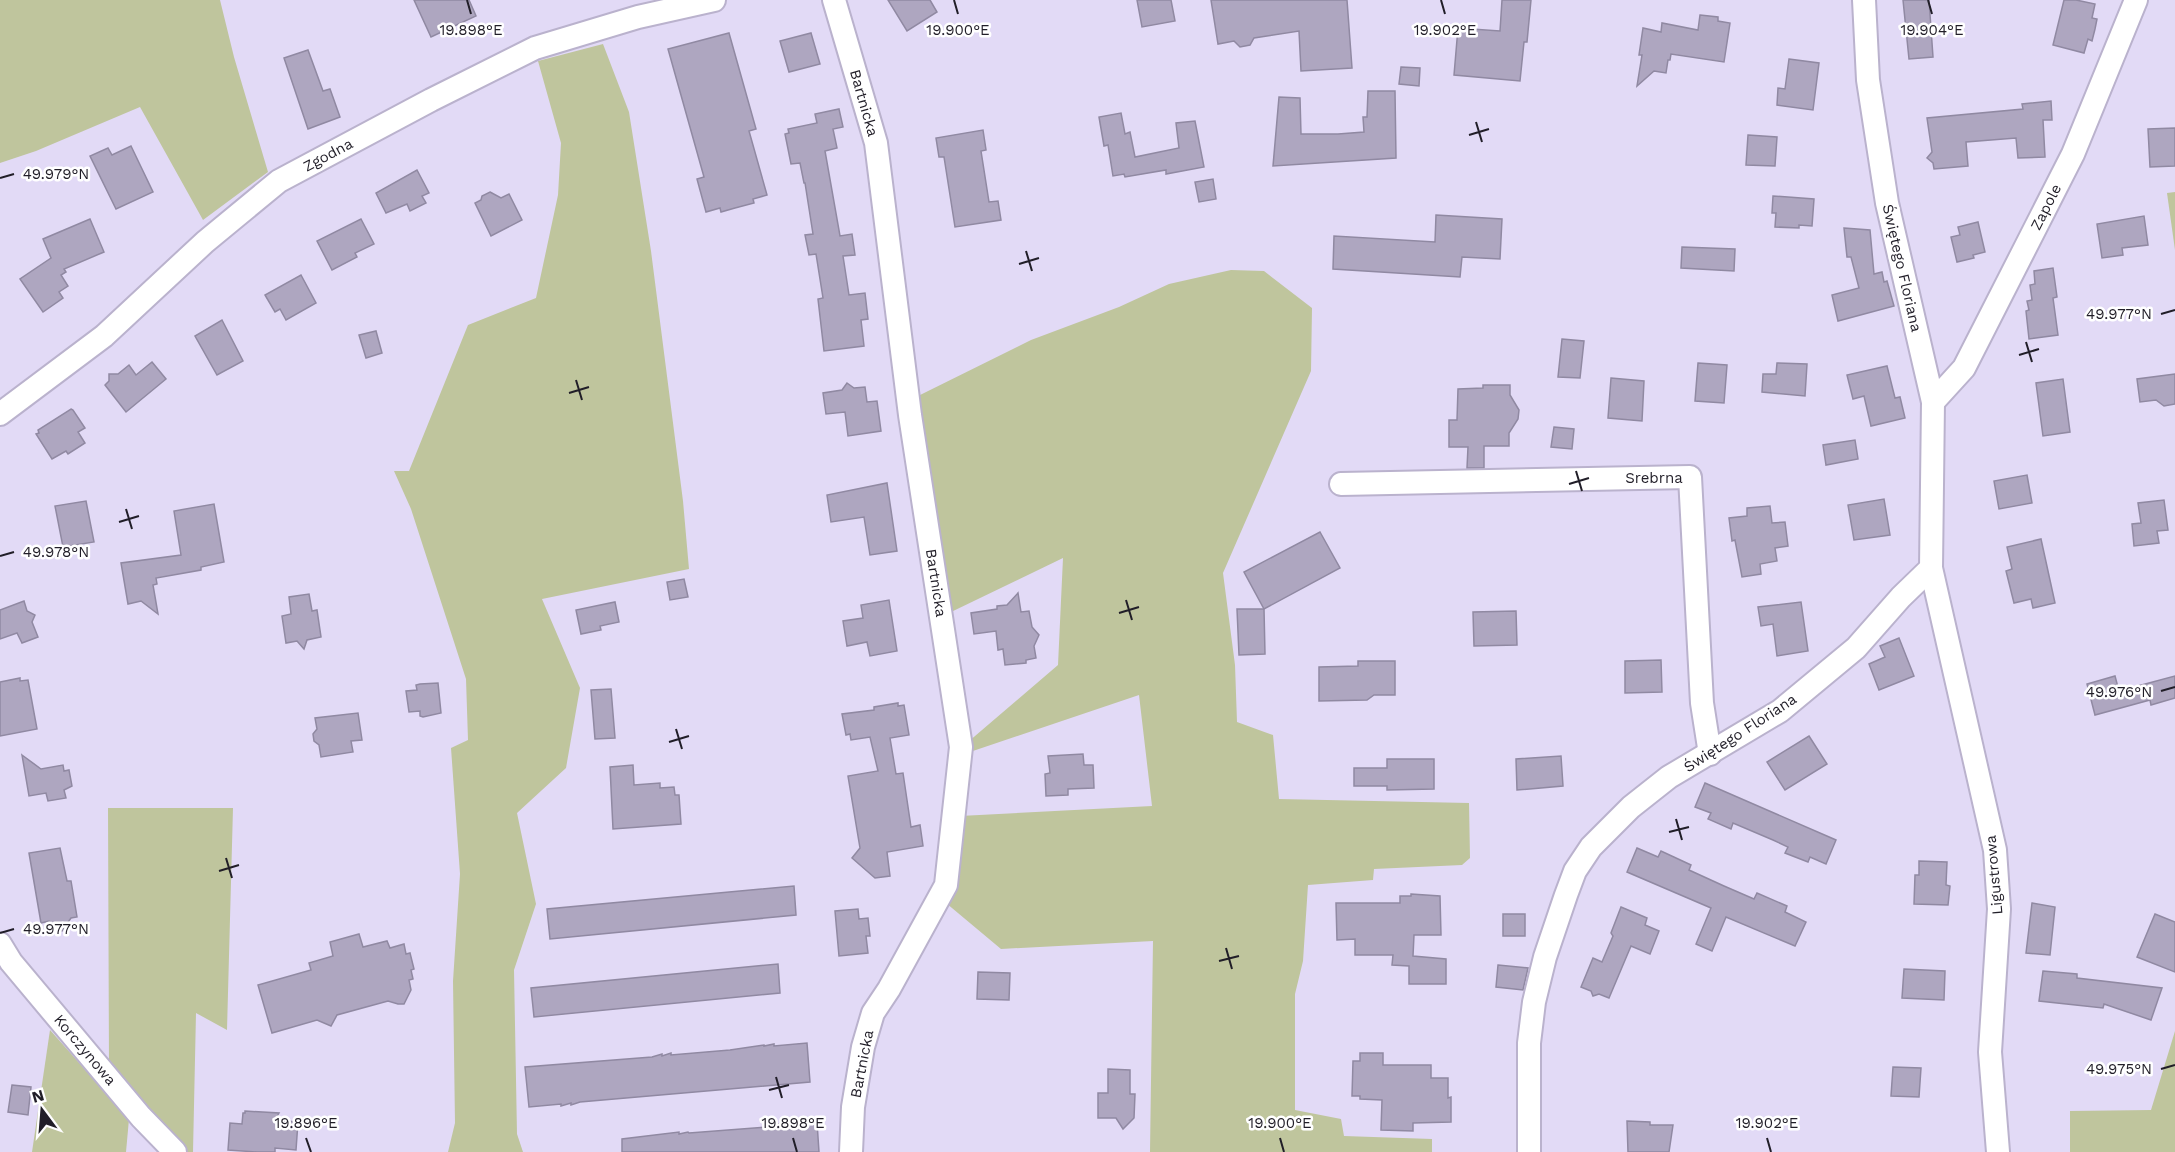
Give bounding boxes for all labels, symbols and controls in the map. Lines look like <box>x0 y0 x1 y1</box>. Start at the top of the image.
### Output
text: 19.898°E <box>439 21 503 39</box>
text: 19.900°E <box>926 21 990 39</box>
text: 19.902°E <box>1414 21 1476 39</box>
text: 19.904°E <box>1900 21 1964 39</box>
street label: Bartnicka <box>846 67 882 139</box>
street label: Zgodna <box>300 134 356 176</box>
text: 49.979°N <box>23 165 89 183</box>
street label: Zapole <box>2027 181 2065 233</box>
street label: Świętego Floriana <box>1879 202 1927 334</box>
text: 49.977°N <box>2086 305 2152 323</box>
street label: Srebrna <box>1625 469 1683 487</box>
text: 49.978°N <box>23 543 89 561</box>
street label: Bartnicka <box>922 548 950 619</box>
text: 49.976°N <box>2086 683 2152 701</box>
street label: Świętego Floriana <box>1680 689 1800 776</box>
street label: Ligustrowa <box>1982 834 2006 916</box>
text: 49.977°N <box>23 920 89 938</box>
street label: Korczynowa <box>50 1011 120 1090</box>
street label: Bartnicka <box>847 1028 877 1099</box>
text: 49.975°N <box>2086 1060 2152 1078</box>
north arrow <box>12 1080 72 1140</box>
text: N <box>30 1085 46 1107</box>
text: 19.896°E <box>275 1114 337 1132</box>
text: 19.898°E <box>761 1114 825 1132</box>
text: 19.900°E <box>1248 1114 1312 1132</box>
text: 19.902°E <box>1736 1114 1798 1132</box>

